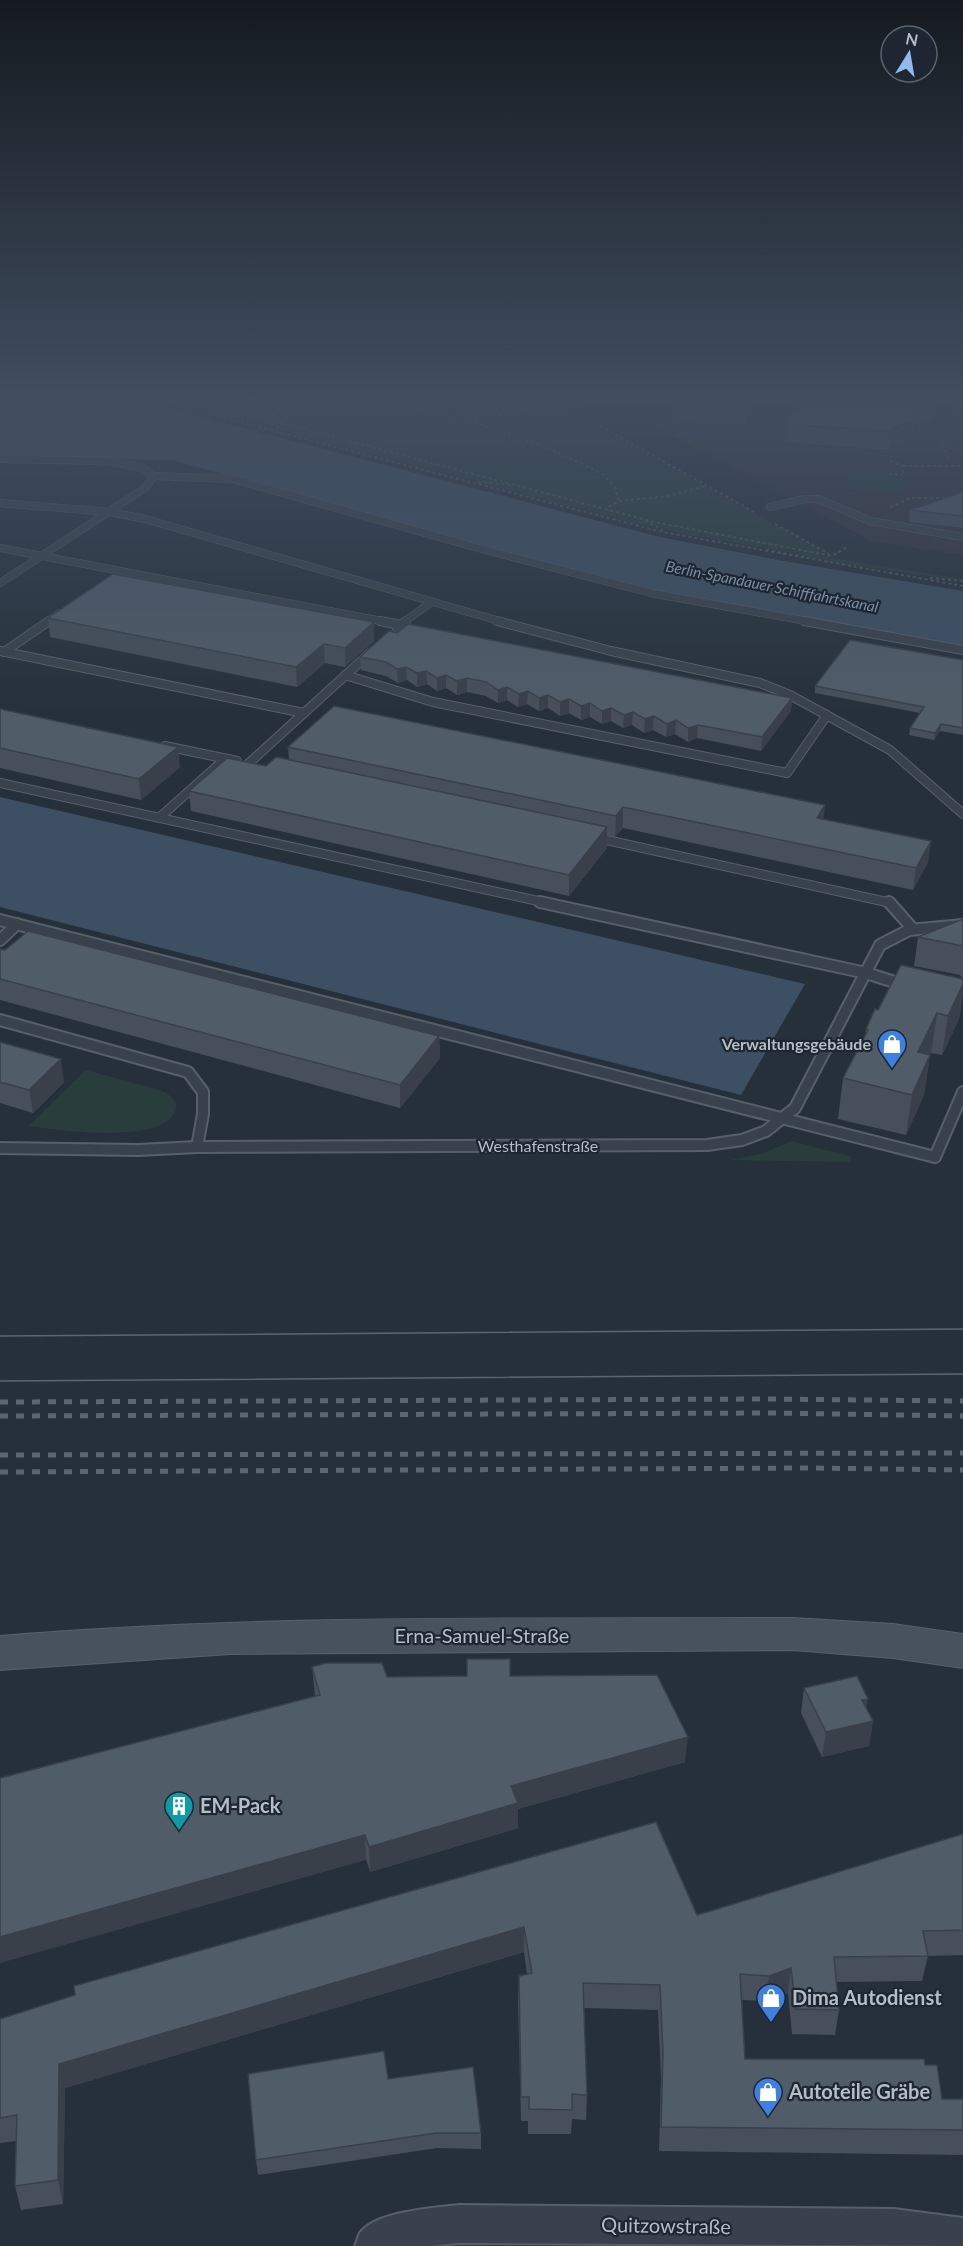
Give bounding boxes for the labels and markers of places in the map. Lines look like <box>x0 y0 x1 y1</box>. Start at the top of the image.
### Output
shop icon: Verwaltungsgebäude <box>876 1028 908 1070</box>
place label: Verwaltungsgebäude <box>721 1034 871 1053</box>
building icon: EM-Pack <box>163 1790 195 1832</box>
place label: EM-Pack <box>200 1793 281 1817</box>
shop icon: Dima Autodienst <box>755 1982 787 2024</box>
place label: Dima Autodienst <box>792 1985 942 2009</box>
shop icon: Autoteile Gräbe <box>752 2076 784 2118</box>
place label: Autoteile Gräbe <box>788 2079 930 2103</box>

